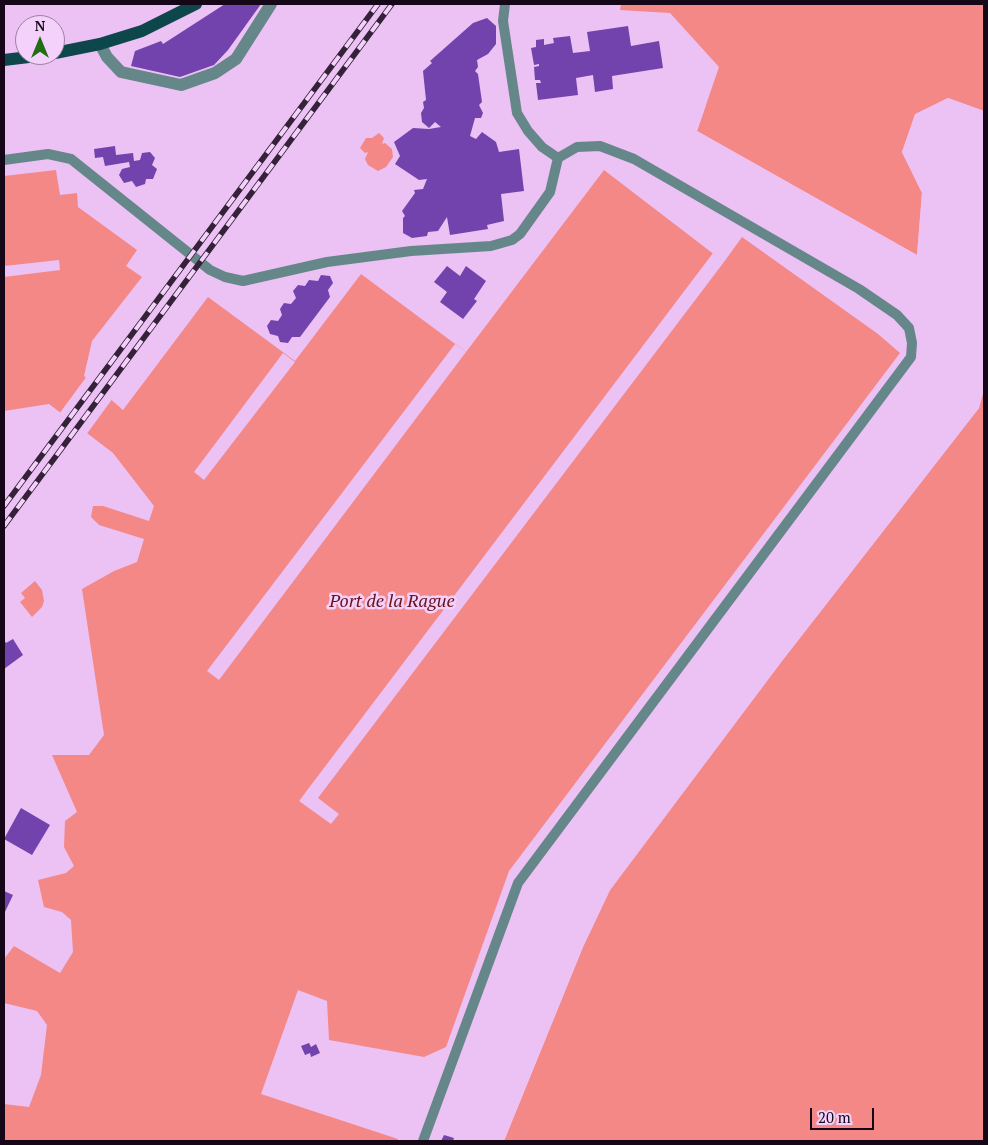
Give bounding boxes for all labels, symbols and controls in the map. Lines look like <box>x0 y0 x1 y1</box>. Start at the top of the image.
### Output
north arrow <box>15 15 65 65</box>
text: N <box>35 16 45 35</box>
water label: Port de la Rague <box>329 591 455 613</box>
scale bar <box>813 1098 877 1130</box>
text: 20 m <box>818 1107 851 1127</box>

